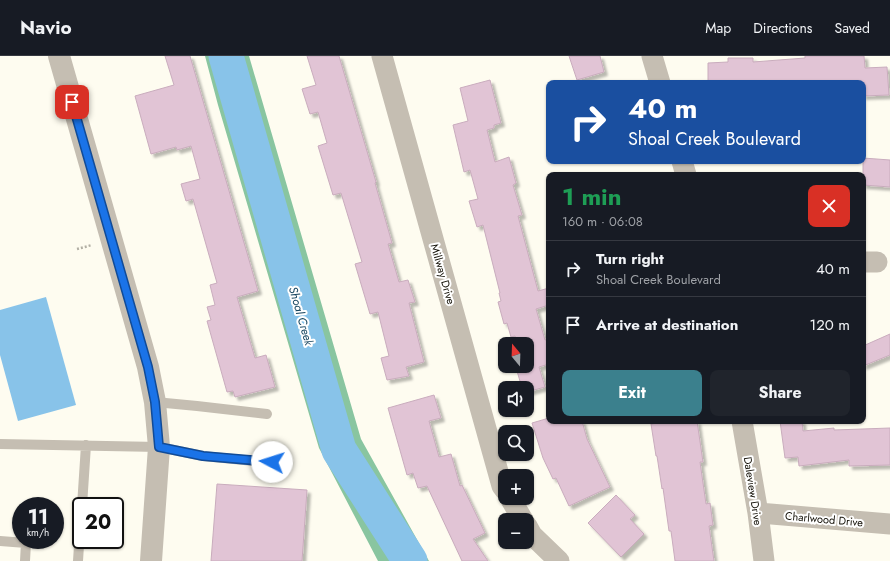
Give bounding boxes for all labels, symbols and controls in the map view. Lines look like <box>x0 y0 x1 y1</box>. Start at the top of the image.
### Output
text: Navio <box>20 14 72 41</box>
text: Map <box>705 18 731 38</box>
text: Directions <box>753 18 813 38</box>
text: Saved <box>835 18 870 38</box>
pin <box>55 85 89 119</box>
text: 40 m <box>628 88 697 129</box>
icon: arrive <box>61 91 83 113</box>
icon: right <box>562 96 614 148</box>
text: Shoal Creek Boulevard <box>628 126 801 152</box>
text: 1 min <box>562 179 622 214</box>
button: close <box>808 185 850 227</box>
text: 160 m · 06:08 <box>562 212 643 231</box>
street label: Millway Drive <box>427 242 459 306</box>
text: Turn right <box>596 248 664 270</box>
icon: right <box>562 258 584 280</box>
text: 40 m <box>816 258 850 280</box>
text: Shoal Creek Boulevard <box>596 270 721 289</box>
water label: Shoal Creek <box>284 284 318 348</box>
icon: arrive <box>562 314 584 336</box>
text: Arrive at destination <box>596 314 738 336</box>
text: 120 m <box>810 314 850 336</box>
north arrow <box>498 337 534 373</box>
map controls <box>498 337 534 549</box>
button: Exit <box>562 370 702 416</box>
button: Share <box>710 370 850 416</box>
button: sound <box>498 381 534 417</box>
button: search <box>498 425 534 461</box>
position arrow <box>251 441 293 483</box>
street label: Daleview Drive <box>740 456 766 527</box>
button: + <box>498 469 534 505</box>
speed limit sign: 20 <box>72 497 124 549</box>
text: 11 <box>28 503 48 532</box>
street label: Charlwood Drive <box>784 508 864 530</box>
button: − <box>498 513 534 549</box>
text: km/h <box>27 525 49 540</box>

